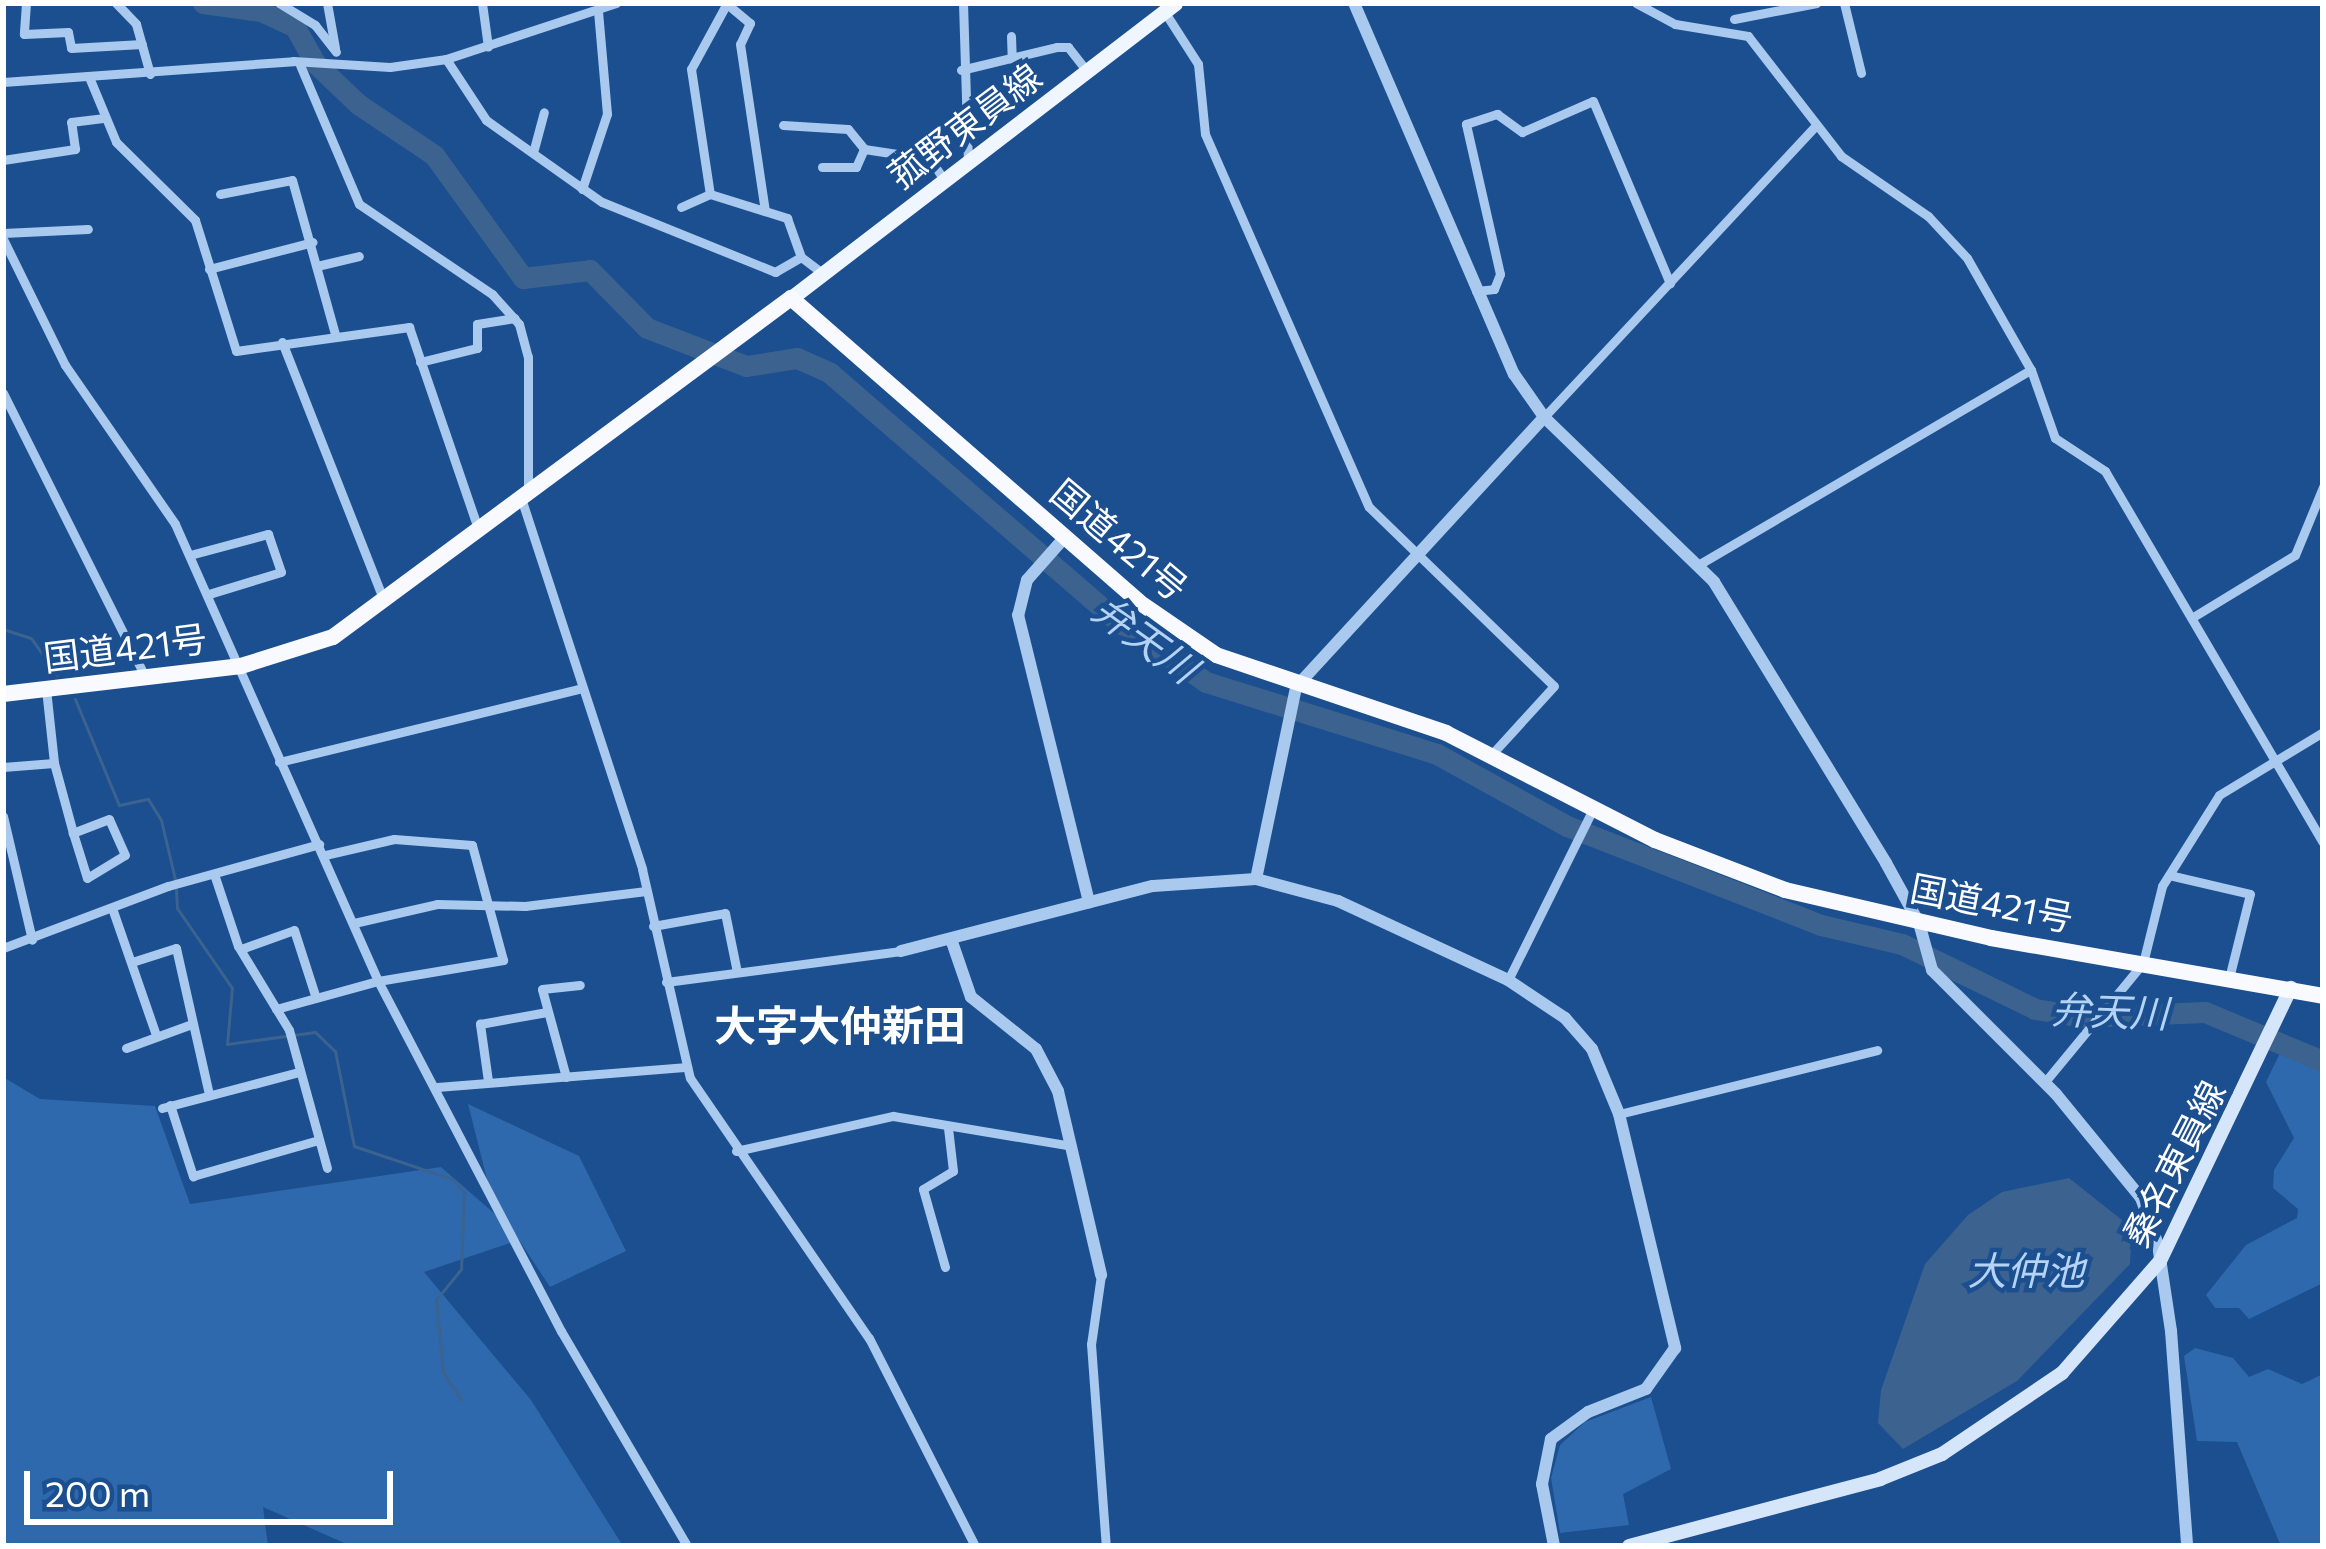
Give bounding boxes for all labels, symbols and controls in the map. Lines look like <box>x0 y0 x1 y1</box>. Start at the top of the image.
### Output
street label: 菰野東員線 <box>879 54 1049 196</box>
street label: 国道421号 <box>1043 470 1197 608</box>
water label: 弁天川 <box>1085 585 1207 691</box>
street label: 国道421号 <box>41 616 209 678</box>
street label: 国道421号 <box>1907 865 2077 939</box>
water label: 弁天川 <box>2051 985 2169 1035</box>
district label: 大字大仲新田 <box>714 999 966 1049</box>
street label: 桑名東員線 <box>2113 1073 2233 1253</box>
water label: 大仲池 <box>1968 1246 2084 1292</box>
scale bar <box>30 1447 399 1521</box>
text: 200 m <box>45 1470 150 1514</box>

